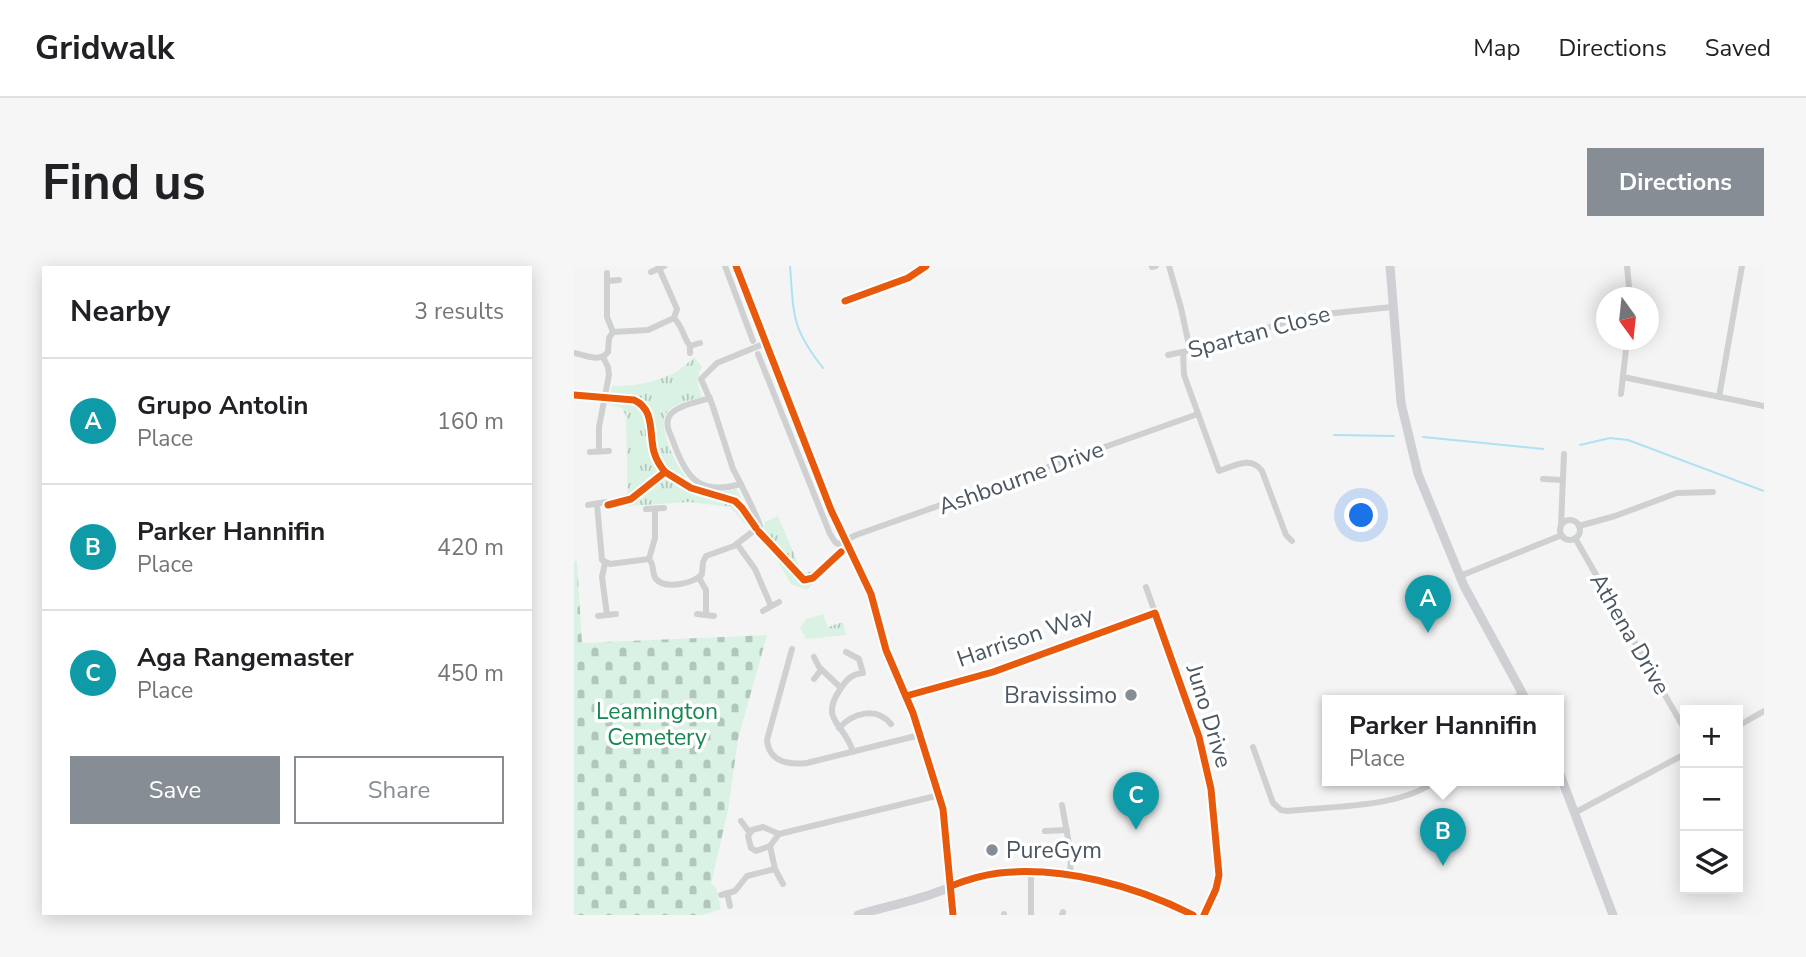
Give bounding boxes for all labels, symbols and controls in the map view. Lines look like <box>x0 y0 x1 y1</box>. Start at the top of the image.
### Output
text: Gridwalk <box>35 26 175 71</box>
text: Map <box>1473 32 1520 64</box>
text: Directions <box>1558 32 1667 64</box>
text: Saved <box>1705 32 1771 64</box>
button: Directions <box>1587 148 1764 216</box>
text: Find us <box>42 149 206 216</box>
north arrow <box>1596 287 1659 350</box>
text: Nearby <box>70 291 170 332</box>
text: 3 results <box>414 296 504 327</box>
street label: Spartan Close <box>1184 298 1334 366</box>
text: Grupo Antolin <box>137 388 309 423</box>
text: A <box>84 406 102 437</box>
text: 160 m <box>437 406 504 437</box>
text: Place <box>137 423 193 454</box>
street label: Ashbourne Drive <box>934 434 1108 522</box>
your location <box>1344 498 1378 532</box>
text: Parker Hannifin <box>137 514 325 549</box>
text: B <box>85 532 101 563</box>
text: 420 m <box>437 532 504 563</box>
text: Place <box>137 549 193 580</box>
street label: Athena Drive <box>1583 568 1677 700</box>
pin: A <box>1405 575 1451 633</box>
street label: Harrison Way <box>953 599 1097 675</box>
text: Aga Rangemaster <box>137 640 354 675</box>
text: C <box>85 658 101 689</box>
text: 450 m <box>437 658 504 689</box>
street label: Juno Drive <box>1178 660 1239 772</box>
text: Place <box>137 675 193 706</box>
place label: Bravissimo <box>1004 680 1117 711</box>
marker: Bravissimo <box>1123 687 1139 703</box>
popup <box>1322 695 1564 786</box>
park label: Leamington Cemetery <box>596 696 718 753</box>
map controls <box>1680 705 1743 894</box>
button: + <box>1680 705 1743 768</box>
text: Parker Hannifin <box>1349 708 1537 743</box>
text: Place <box>1349 743 1405 774</box>
button: Save <box>70 756 280 824</box>
button: Share <box>294 756 504 824</box>
button: − <box>1680 768 1743 831</box>
pin: C <box>1113 772 1159 830</box>
pin: B <box>1420 808 1466 866</box>
button: layers <box>1680 831 1743 894</box>
place label: PureGym <box>1006 835 1102 866</box>
marker: PureGym <box>984 842 1000 858</box>

